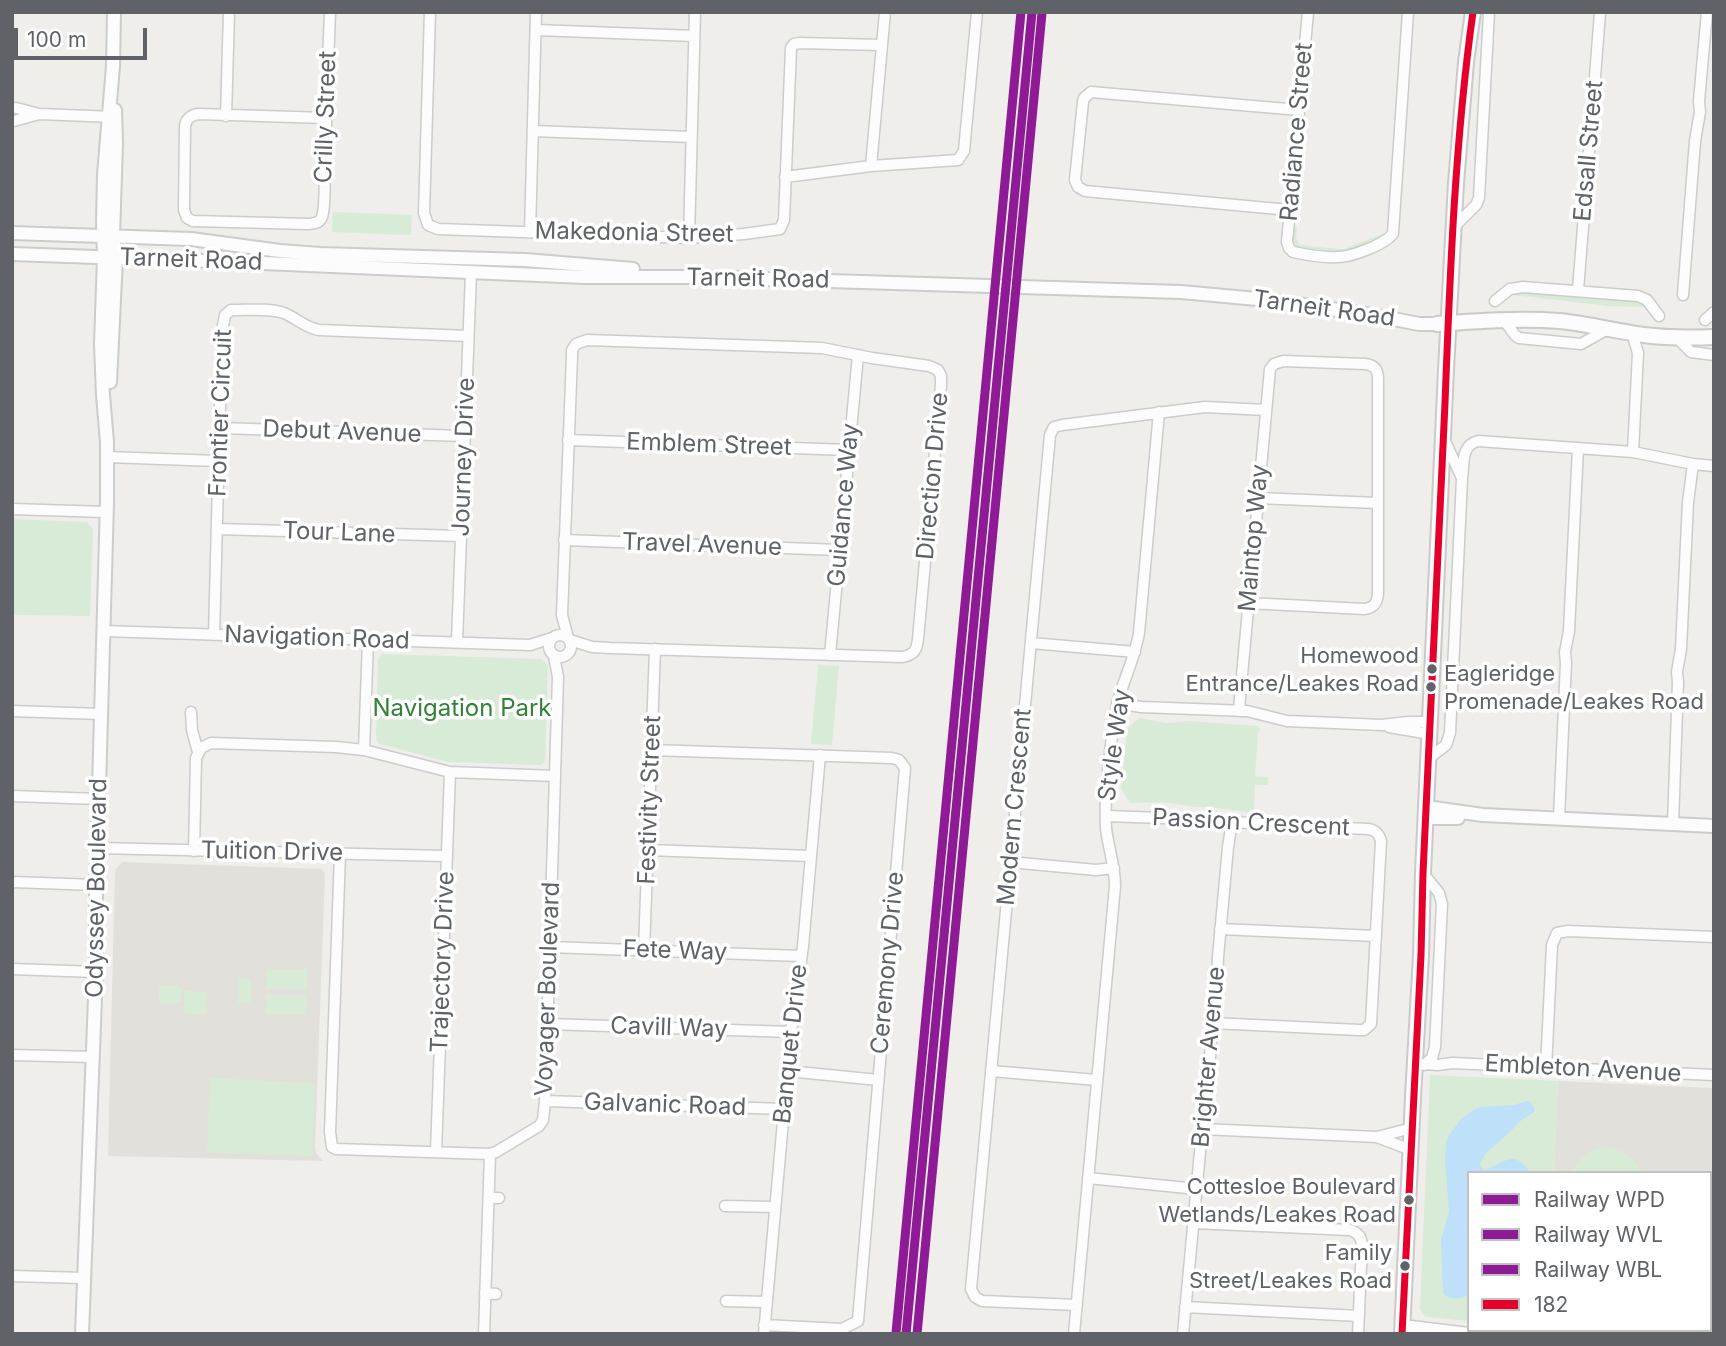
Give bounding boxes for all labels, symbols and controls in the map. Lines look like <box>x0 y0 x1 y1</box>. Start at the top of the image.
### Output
scale bar <box>18 14 150 58</box>
text: 100 m <box>27 27 86 52</box>
street label: Radiance Street <box>1275 42 1319 222</box>
street label: Crilly Street <box>309 50 343 184</box>
street label: Edsall Street <box>1568 79 1610 223</box>
street label: Makedonia Street <box>534 217 734 249</box>
street label: Tarneit Road <box>119 243 263 277</box>
street label: Tarneit Road <box>686 263 830 295</box>
street label: Tarneit Road <box>1251 285 1397 333</box>
street label: Frontier Circuit <box>204 329 238 497</box>
street label: Journey Drive <box>447 377 481 537</box>
street label: Direction Drive <box>911 391 955 561</box>
street label: Debut Avenue <box>262 415 422 449</box>
street label: Guidance Way <box>823 422 865 588</box>
street label: Emblem Street <box>626 428 792 462</box>
street label: Maintop Way <box>1233 463 1275 613</box>
street label: Tour Lane <box>282 517 396 549</box>
street label: Travel Avenue <box>621 528 783 562</box>
street label: Navigation Road <box>224 620 410 656</box>
place label: Homewood Entrance/Leakes Road <box>1186 643 1419 694</box>
place label: Eagleridge Promenade/Leakes Road <box>1444 661 1704 712</box>
marker: Homewood Entrance/Leakes Road <box>1425 662 1439 676</box>
marker: Eagleridge Promenade/Leakes Road <box>1424 680 1438 694</box>
street label: Style Way <box>1093 687 1137 803</box>
park label: Navigation Park <box>372 695 552 723</box>
street label: Modern Crescent <box>992 707 1038 907</box>
street label: Festivity Street <box>633 715 667 885</box>
street label: Odyssey Boulevard <box>81 778 113 998</box>
street label: Passion Crescent <box>1151 803 1351 843</box>
street label: Tuition Drive <box>201 836 343 868</box>
street label: Ceremony Drive <box>866 870 910 1056</box>
street label: Trajectory Drive <box>425 871 461 1053</box>
street label: Voyager Boulevard <box>530 881 566 1097</box>
street label: Fete Way <box>622 935 728 967</box>
street label: Banquet Drive <box>768 963 814 1125</box>
street label: Brighter Avenue <box>1187 965 1231 1149</box>
street label: Cavill Way <box>610 1012 728 1044</box>
street label: Embleton Avenue <box>1484 1049 1682 1089</box>
street label: Galvanic Road <box>583 1088 747 1122</box>
legend <box>1467 1171 1712 1332</box>
place label: Cottesloe Boulevard Wetlands/Leakes Road <box>1159 1174 1396 1226</box>
text: Railway WPD <box>1534 1187 1665 1212</box>
marker: Cottesloe Boulevard Wetlands/Leakes Road <box>1402 1193 1416 1207</box>
text: Railway WVL <box>1534 1222 1663 1247</box>
place label: Family Street/Leakes Road <box>1189 1240 1392 1292</box>
text: Railway WBL <box>1534 1257 1662 1282</box>
marker: Family Street/Leakes Road <box>1398 1259 1412 1273</box>
text: 182 <box>1534 1292 1568 1317</box>

